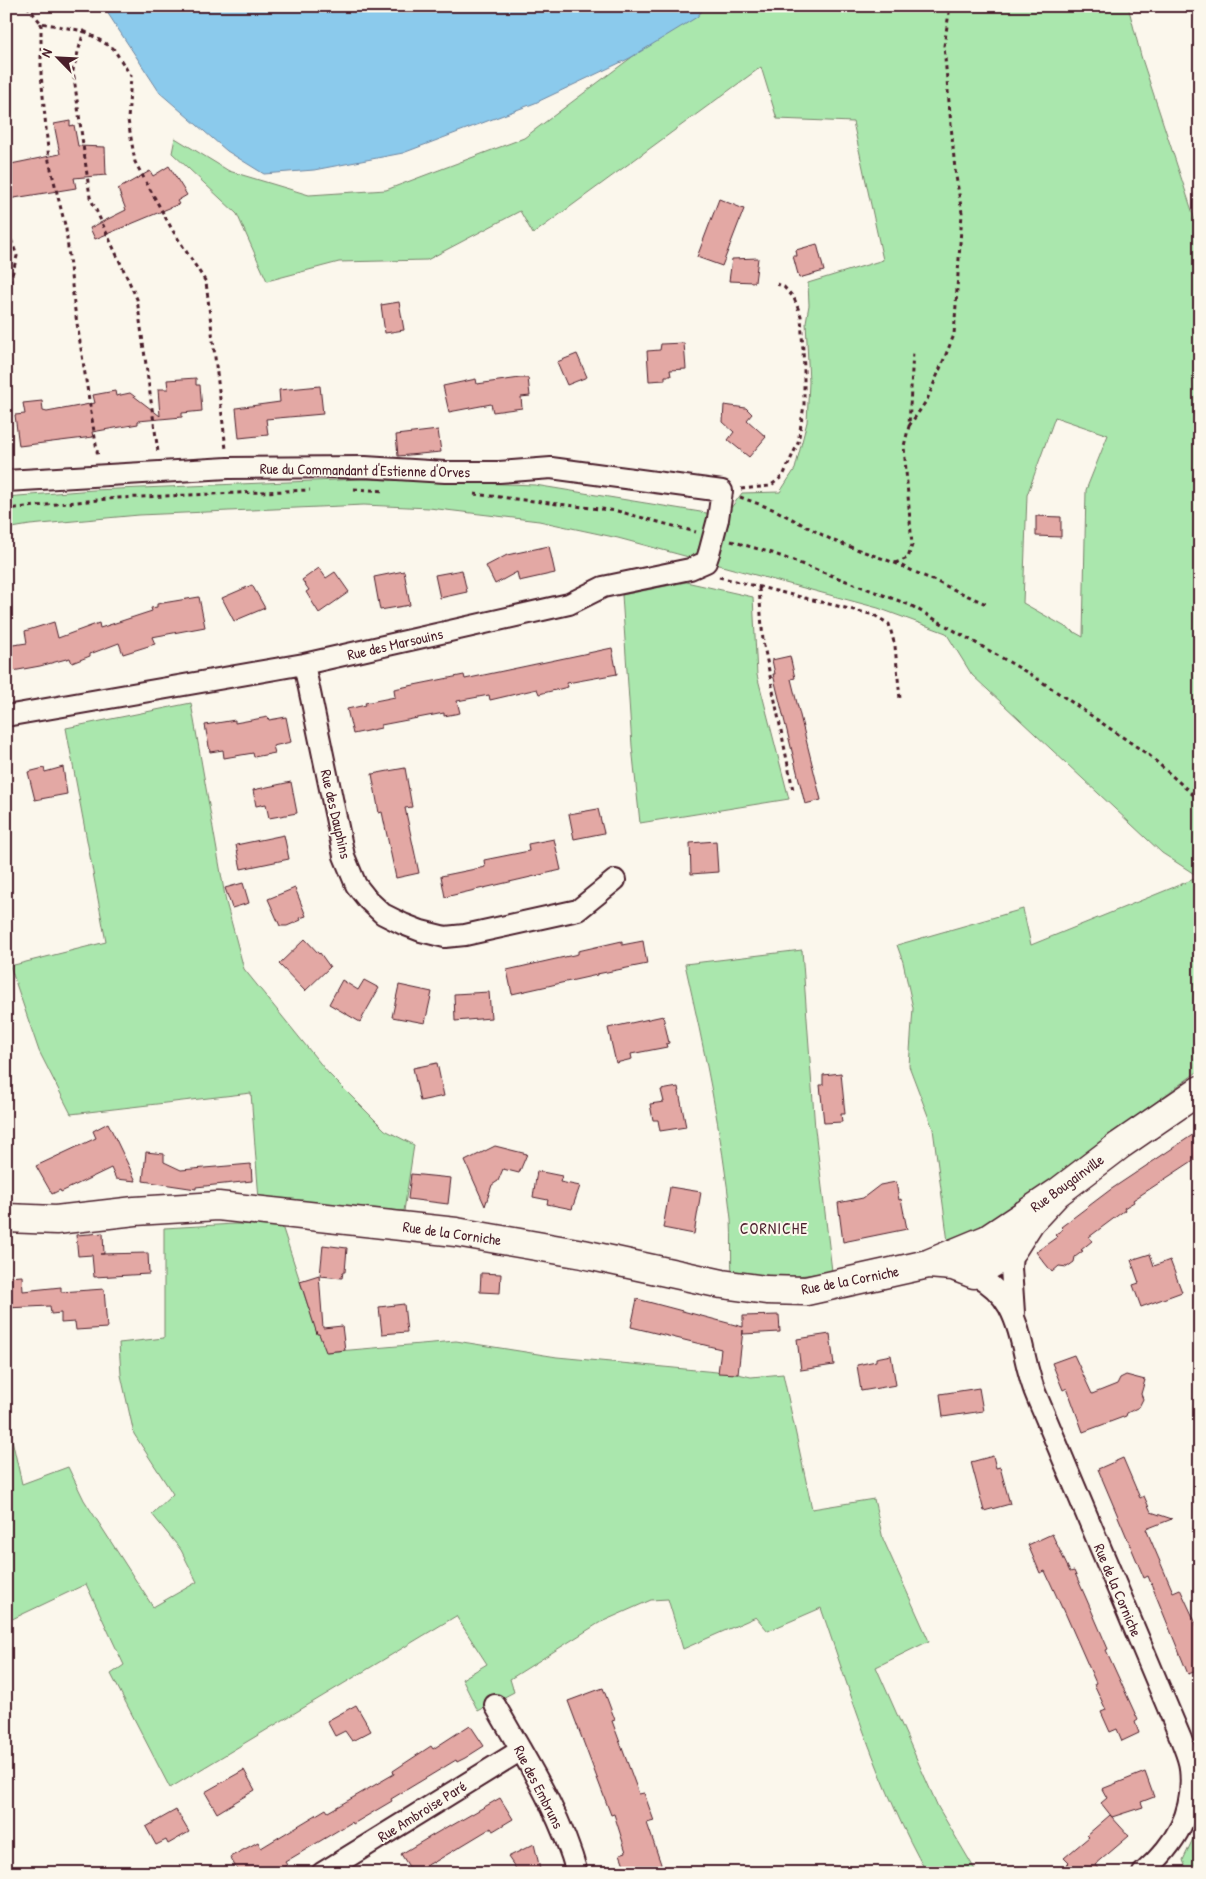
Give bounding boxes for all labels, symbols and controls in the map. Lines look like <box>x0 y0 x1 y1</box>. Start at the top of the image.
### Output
north arrow <box>32 32 82 82</box>
text: N <box>35 45 56 60</box>
street label: Rue du Commandant d'Estienne d'Orves <box>260 458 471 482</box>
street label: Rue des Marsouins <box>345 623 445 665</box>
street label: Rue des Dauphins <box>316 767 357 861</box>
street label: Rue Bougainville <box>1026 1149 1108 1217</box>
street label: Rue de la Corniche <box>401 1216 503 1250</box>
district label: CORNICHE <box>740 1217 808 1239</box>
street label: Rue de la Corniche <box>799 1260 901 1300</box>
street label: Rue de la Corniche <box>1089 1540 1147 1640</box>
street label: Rue des Embruns <box>509 1742 569 1832</box>
street label: Rue Ambroise Paré <box>374 1775 470 1847</box>

